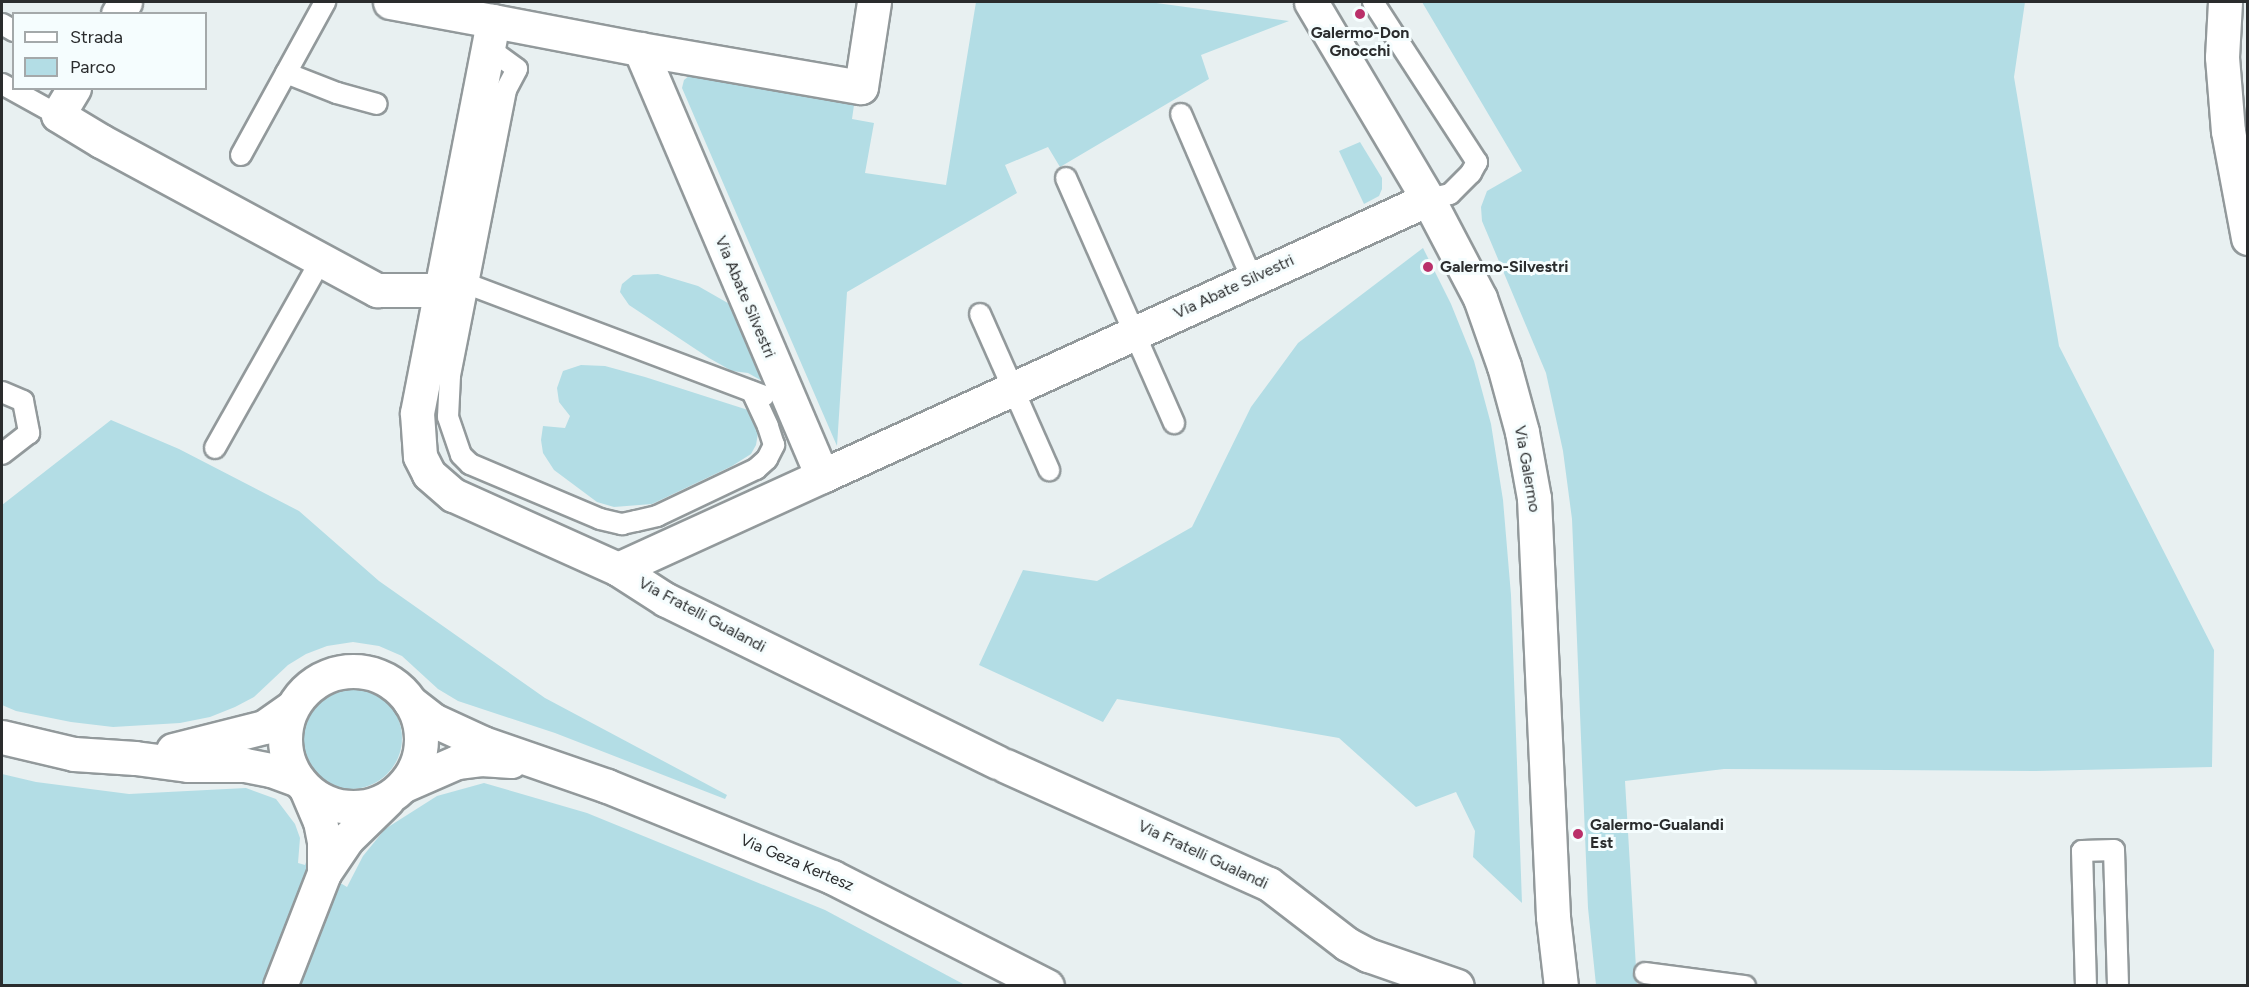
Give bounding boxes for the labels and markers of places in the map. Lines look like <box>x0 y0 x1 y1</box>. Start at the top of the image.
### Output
marker: Galermo-Don Gnocchi <box>1353 7 1367 21</box>
place label: Galermo-Don Gnocchi <box>1311 23 1409 61</box>
place label: Galermo-Silvestri <box>1440 257 1569 277</box>
marker: Galermo-Silvestri <box>1421 260 1435 274</box>
place label: Galermo-Gualandi Est <box>1590 815 1724 853</box>
marker: Galermo-Gualandi Est <box>1571 827 1585 841</box>

